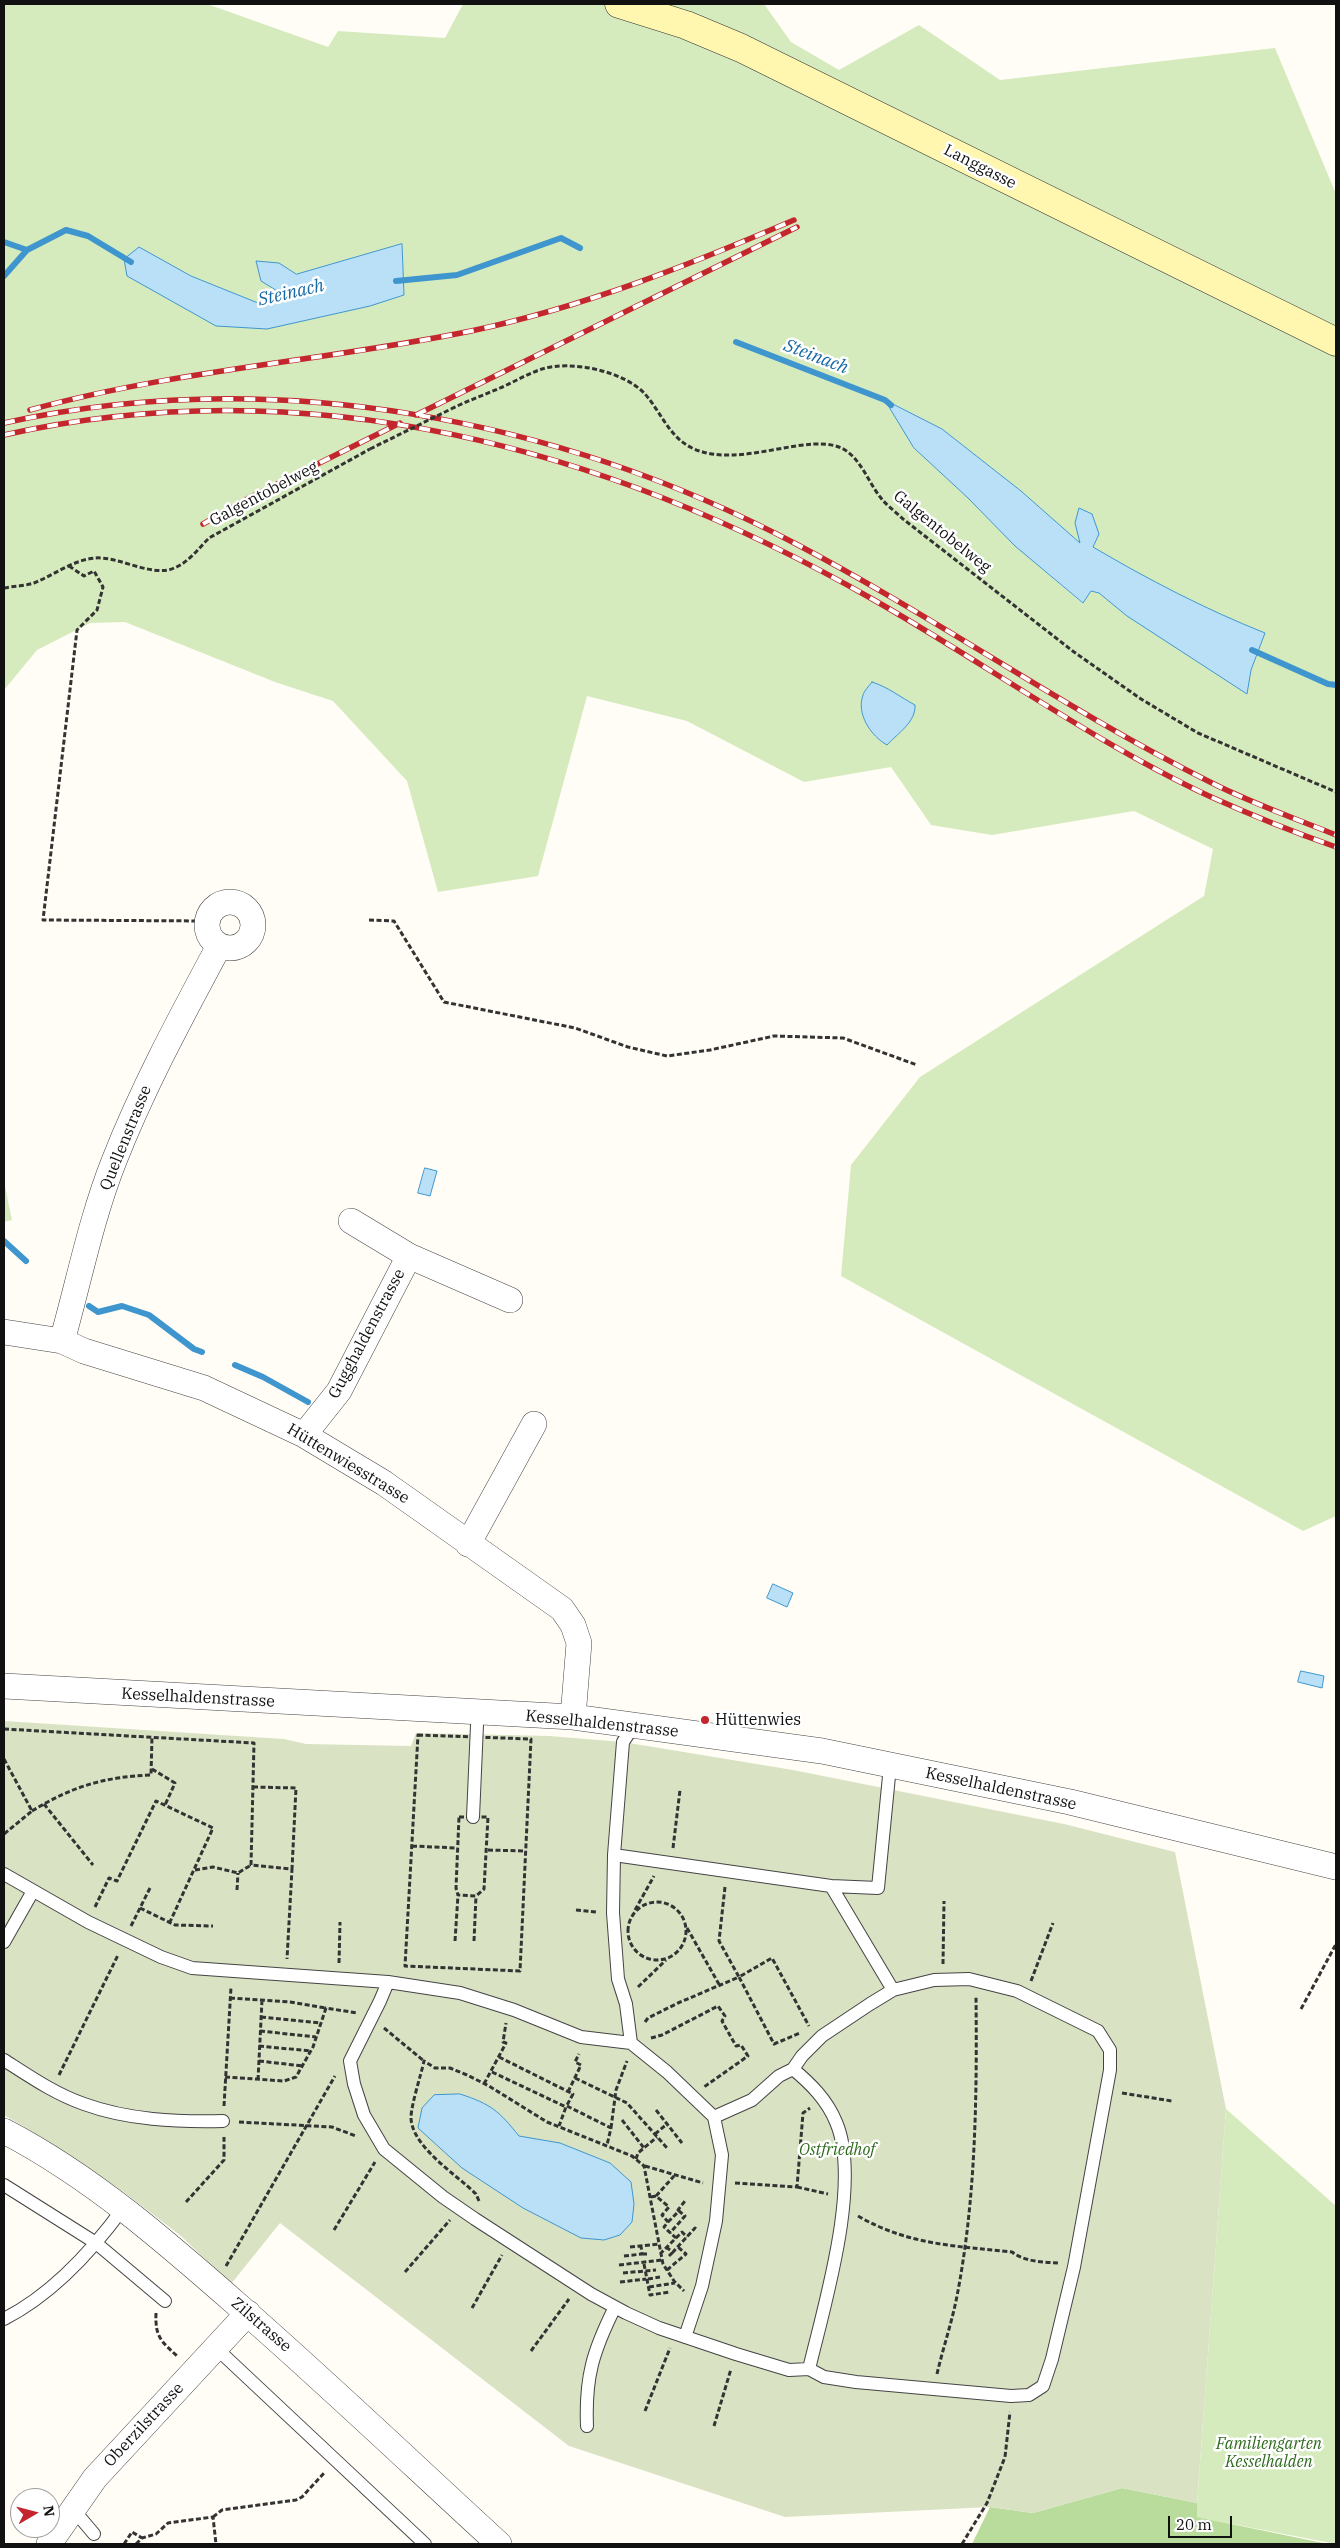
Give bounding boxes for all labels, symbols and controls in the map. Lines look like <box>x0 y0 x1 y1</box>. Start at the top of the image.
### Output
street label: Langgasse <box>941 141 1019 193</box>
water label: Steinach <box>256 275 326 311</box>
water label: Steinach <box>781 335 851 379</box>
street label: Galgentobelweg <box>207 457 321 531</box>
street label: Galgentobelweg <box>889 487 995 577</box>
street label: Quellenstrasse <box>96 1083 156 1193</box>
street label: Gugghaldenstrasse <box>325 1266 409 1402</box>
street label: Hüttenwiesstrasse <box>283 1420 413 1508</box>
street label: Kesselhaldenstrasse <box>121 1684 275 1712</box>
street label: Kesselhaldenstrasse <box>525 1706 679 1742</box>
place label: Hüttenwies <box>715 1710 801 1730</box>
marker: Hüttenwies <box>699 1714 711 1726</box>
street label: Kesselhaldenstrasse <box>924 1764 1078 1814</box>
park label: Ostfriedhof <box>799 2140 875 2160</box>
street label: Zilstrasse <box>227 2294 295 2356</box>
street label: Oberzilstrasse <box>100 2379 188 2471</box>
park label: Familiengarten Kesselhalden <box>1216 2434 1322 2472</box>
north arrow <box>10 2488 60 2538</box>
text: N <box>39 2504 59 2518</box>
scale bar <box>1170 2506 1234 2538</box>
text: 20 m <box>1176 2515 1212 2534</box>

